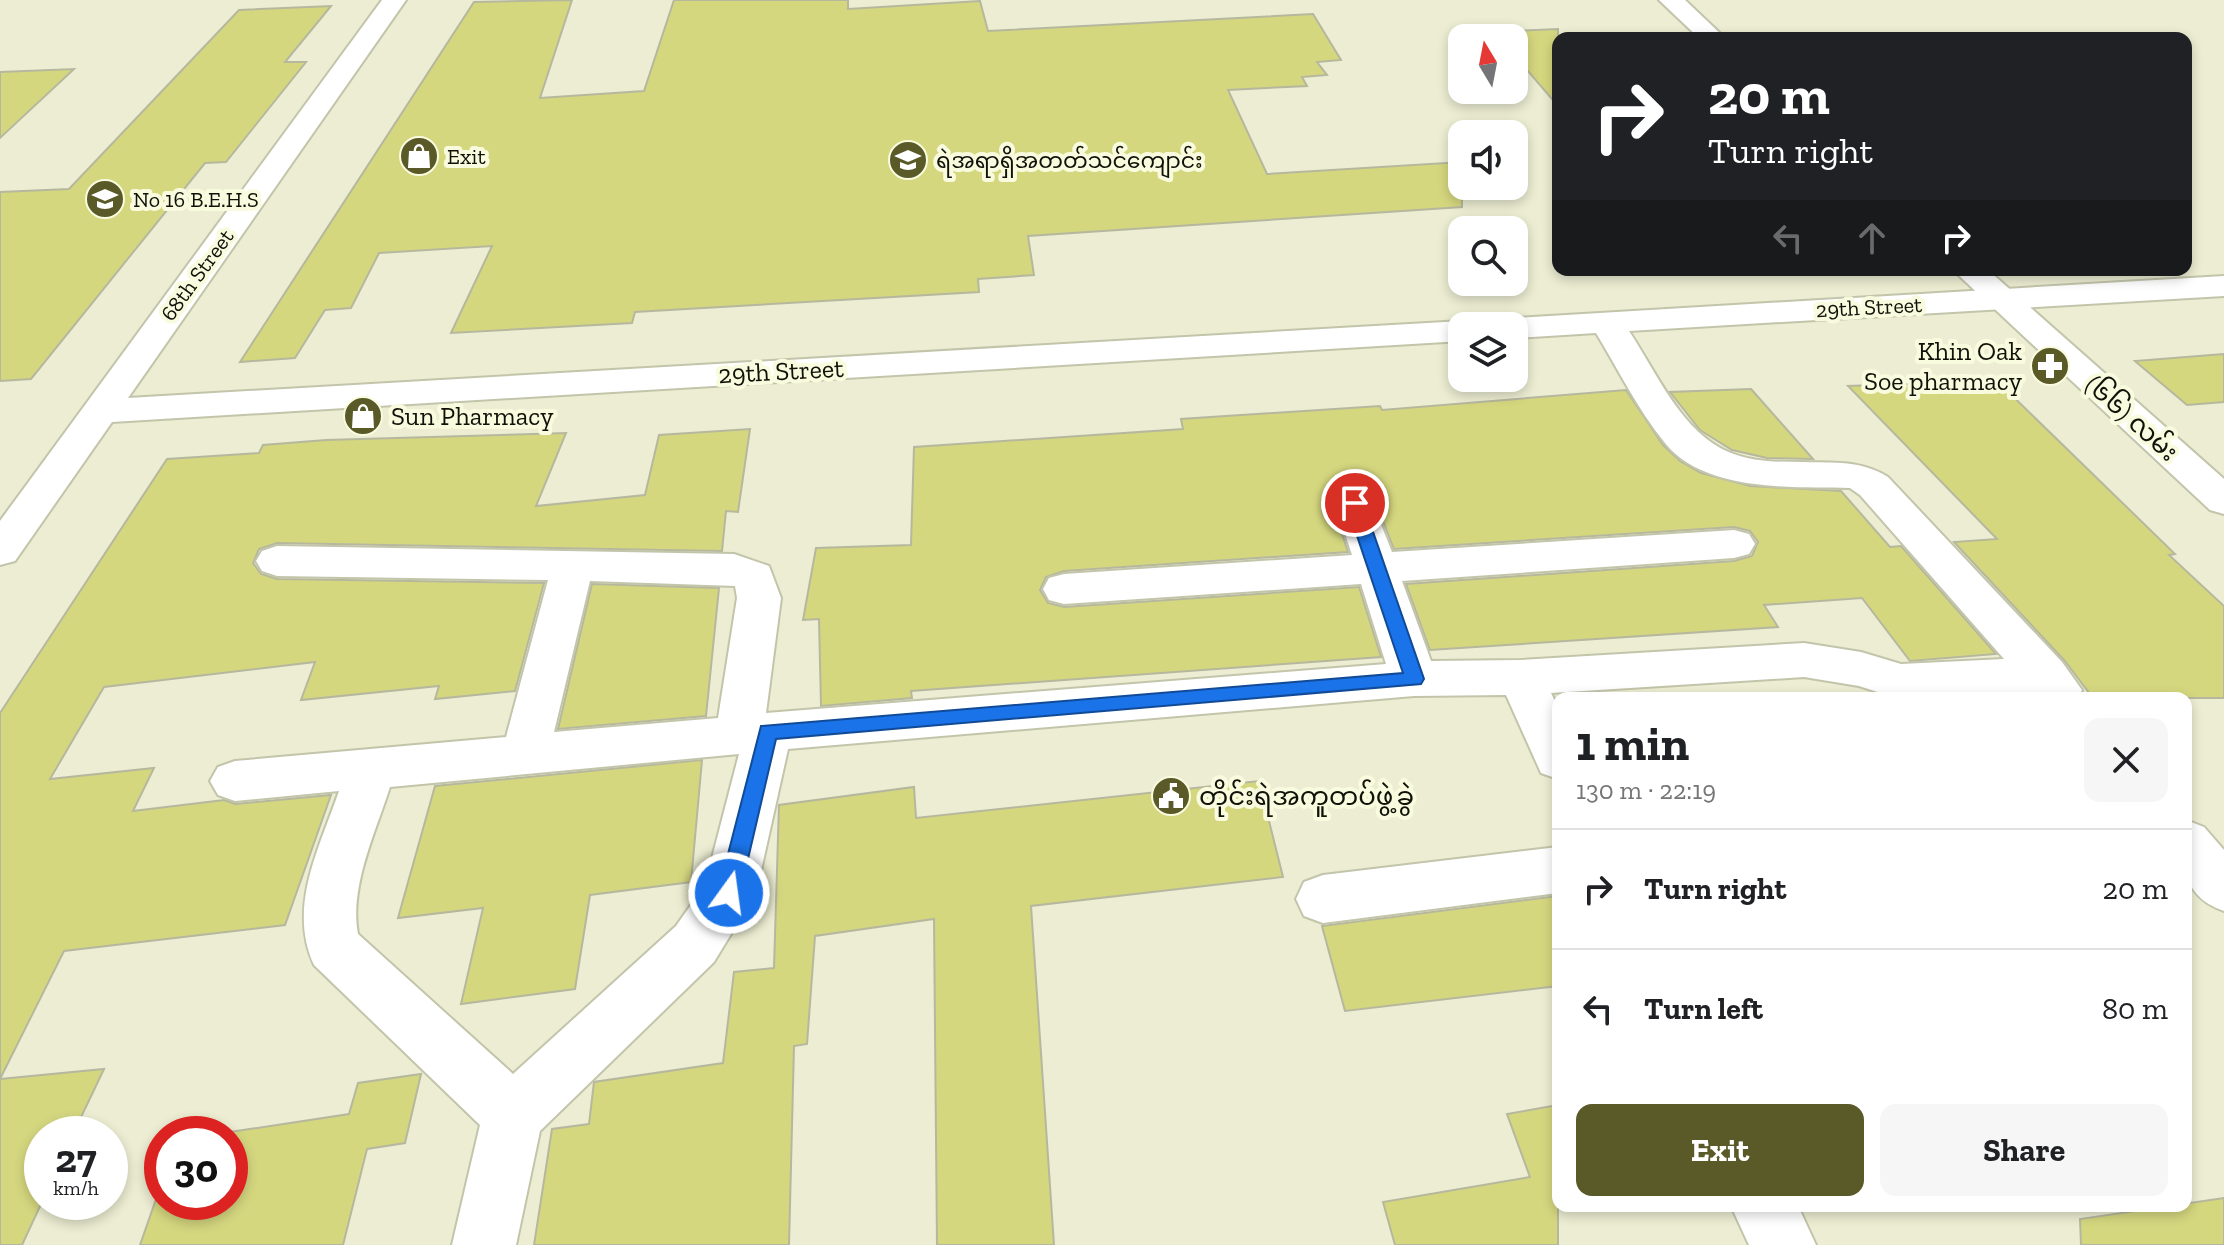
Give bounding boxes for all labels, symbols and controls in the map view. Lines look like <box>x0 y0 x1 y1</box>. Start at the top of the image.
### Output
north arrow <box>1448 24 1528 104</box>
map controls <box>1448 24 1528 392</box>
text: 20 m <box>1708 61 1830 128</box>
icon: right <box>1576 64 1680 168</box>
button: sound <box>1448 120 1528 200</box>
text: Turn right <box>1708 129 1873 172</box>
shop icon: Exit <box>398 135 440 177</box>
school or university icon: ရဲအရာရှိအတတ်သင်ကျောင်း <box>887 139 929 181</box>
place label: Exit <box>447 143 486 170</box>
place label: ရဲအရာရှိအတတ်သင်ကျောင်း <box>936 145 1203 179</box>
school or university icon: No 16 B.E.H.S <box>84 178 126 220</box>
place label: No 16 B.E.H.S <box>133 186 259 213</box>
button: search <box>1448 216 1528 296</box>
icon: left <box>1766 216 1810 260</box>
icon: ahead <box>1850 216 1894 260</box>
icon: right <box>1934 216 1978 260</box>
street label: 68th Street <box>155 223 240 326</box>
street label: 29th Street <box>1815 291 1924 323</box>
button: layers <box>1448 312 1528 392</box>
place label: Khin Oak Soe pharmacy <box>1864 335 2023 397</box>
pharmacy icon: Khin Oak Soe pharmacy <box>2029 345 2071 387</box>
street label: 29th Street <box>717 352 845 390</box>
street label: (၆၆) လမ်း <box>2079 367 2186 468</box>
shop icon: Sun Pharmacy <box>342 395 384 437</box>
place label: Sun Pharmacy <box>391 400 554 432</box>
pin <box>1321 469 1389 537</box>
icon: arrive <box>1333 481 1377 525</box>
text: 1 min <box>1576 715 1689 772</box>
button: close <box>2084 718 2168 802</box>
text: 130 m · 22:19 <box>1576 774 1716 806</box>
public building icon: တိုင်းရဲအကူတပ်ဖွဲ့ခွဲ <box>1150 775 1192 817</box>
place label: တိုင်းရဲအကူတပ်ဖွဲ့ခွဲ <box>1199 779 1414 817</box>
position arrow <box>687 851 771 935</box>
icon: right <box>1576 867 1620 911</box>
text: Turn right <box>1644 871 1786 907</box>
text: 20 m <box>2103 871 2168 907</box>
icon: left <box>1576 987 1620 1031</box>
text: Turn left <box>1644 991 1763 1027</box>
text: 80 m <box>2102 991 2168 1027</box>
button: Exit <box>1576 1104 1864 1196</box>
button: Share <box>1880 1104 2168 1196</box>
speed limit sign: 30 <box>144 1116 248 1220</box>
text: 27 <box>55 1134 97 1182</box>
text: km/h <box>53 1176 99 1200</box>

